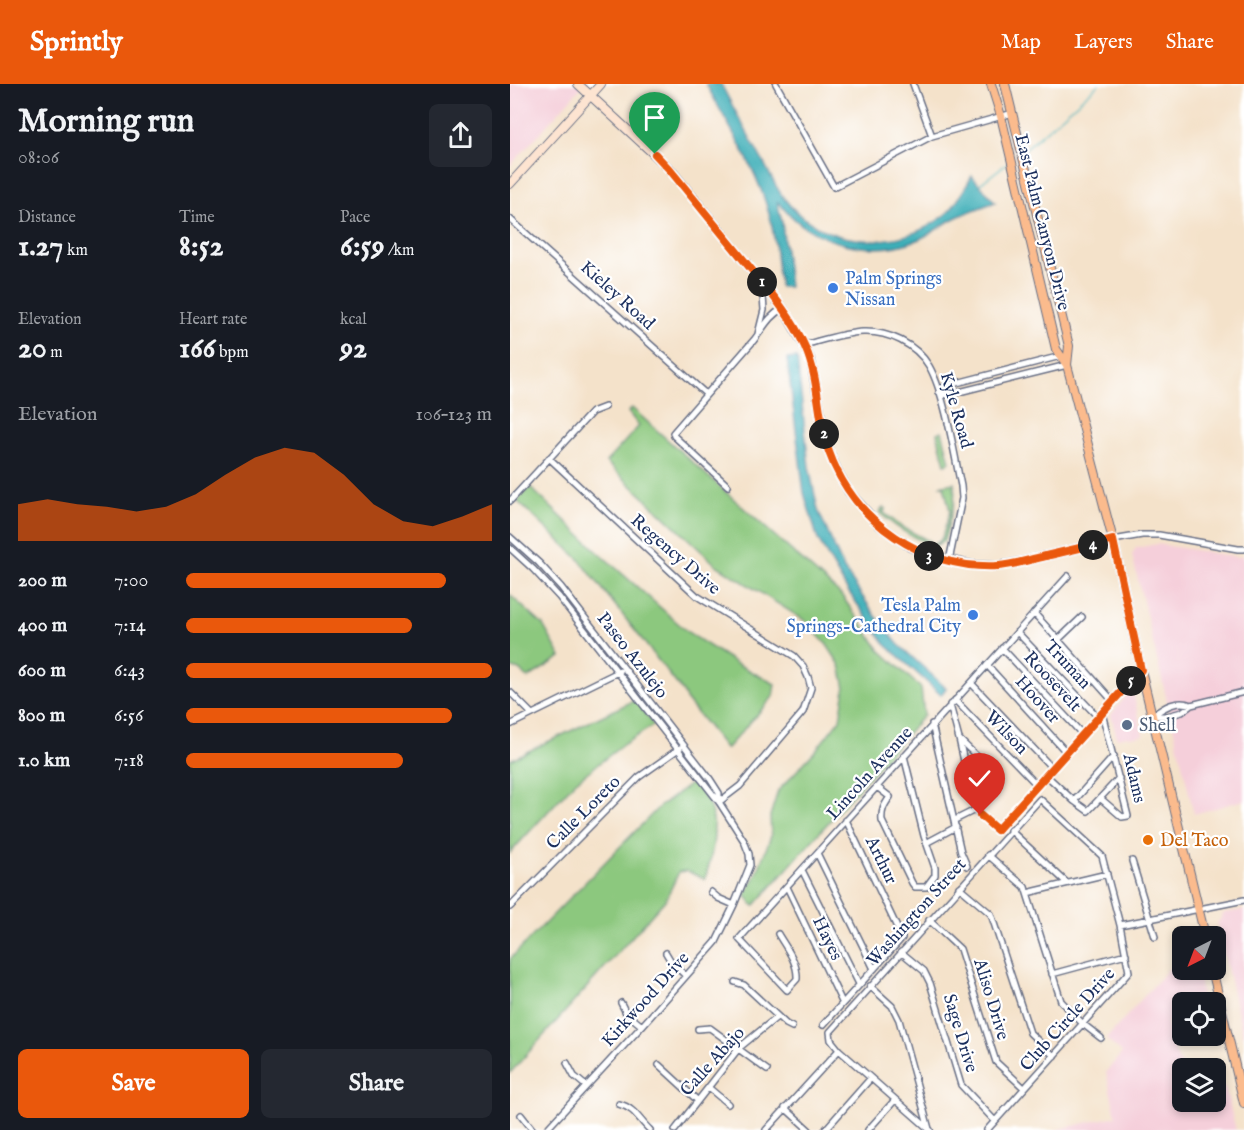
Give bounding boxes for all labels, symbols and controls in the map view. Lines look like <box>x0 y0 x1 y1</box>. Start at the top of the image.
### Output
text: Sprintly <box>30 25 123 60</box>
text: Map <box>1001 29 1041 56</box>
text: Layers <box>1074 29 1133 56</box>
text: Share <box>1166 29 1214 56</box>
pin <box>629 92 680 154</box>
text: Morning run <box>18 101 194 143</box>
icon: arrive <box>638 101 671 134</box>
button: share <box>429 104 492 167</box>
street label: East Palm Canyon Drive <box>1008 132 1075 313</box>
text: 08:06 <box>18 145 59 170</box>
text: Distance <box>18 208 76 228</box>
text: Time <box>179 208 215 228</box>
text: Pace <box>340 208 370 228</box>
text: 1.27 <box>18 228 63 266</box>
text: 8:52 <box>179 228 224 266</box>
text: 6:59 <box>340 228 385 266</box>
text: km <box>63 241 88 261</box>
text: /km <box>385 241 414 261</box>
street label: Kieley Road <box>575 257 659 336</box>
pin: 1 <box>747 267 777 297</box>
place label: Palm Springs Nissan <box>845 268 942 312</box>
text: 1 <box>759 272 765 292</box>
marker: Palm Springs Nissan <box>826 281 840 295</box>
text: Elevation <box>18 310 81 330</box>
text: Heart rate <box>179 310 247 330</box>
text: kcal <box>340 310 367 330</box>
text: 20 <box>18 330 47 368</box>
text: 166 <box>179 330 216 368</box>
text: 92 <box>340 330 367 368</box>
text: m <box>47 343 63 363</box>
text: bpm <box>216 343 249 363</box>
street label: Kyle Road <box>934 370 978 452</box>
text: Elevation <box>18 402 97 427</box>
text: 106–123 m <box>416 402 492 427</box>
pin: 2 <box>809 419 839 449</box>
text: 2 <box>820 424 828 444</box>
street label: Regency Drive <box>625 510 725 601</box>
pin: 4 <box>1078 530 1108 560</box>
text: 4 <box>1089 535 1097 555</box>
pin: 3 <box>914 541 944 571</box>
text: 3 <box>926 546 932 566</box>
text: 200 m <box>18 568 67 593</box>
text: 7:00 <box>114 568 148 593</box>
place label: Tesla Palm Springs-Cathedral City <box>787 595 961 639</box>
street label: Paseo Azulejo <box>591 608 673 704</box>
marker: Tesla Palm Springs-Cathedral City <box>966 608 980 622</box>
text: 400 m <box>18 613 67 638</box>
text: 7:14 <box>114 613 146 638</box>
street label: Truman <box>1038 636 1096 695</box>
street label: Roosevelt <box>1018 647 1086 717</box>
text: 600 m <box>18 658 66 683</box>
text: 6:43 <box>114 658 145 683</box>
pin: 5 <box>1116 666 1146 696</box>
street label: Hoover <box>1009 671 1065 729</box>
text: 5 <box>1128 671 1134 691</box>
text: 800 m <box>18 703 65 728</box>
text: 6:56 <box>114 703 143 728</box>
street label: Wilson <box>979 706 1033 760</box>
place label: Shell <box>1139 715 1176 738</box>
marker: Shell <box>1120 718 1134 732</box>
street label: Lincoln Avenue <box>822 722 918 826</box>
text: 1.0 km <box>18 748 70 773</box>
text: 7:18 <box>114 748 144 773</box>
street label: Adams <box>1117 751 1150 805</box>
pin <box>954 753 1005 815</box>
icon: check <box>963 762 996 795</box>
street label: Calle Loreto <box>542 771 626 855</box>
place label: Del Taco <box>1160 830 1229 853</box>
street label: Arthur <box>859 832 902 889</box>
marker: Del Taco <box>1141 833 1155 847</box>
street label: Washington Street <box>862 854 972 972</box>
street label: Hayes <box>806 913 847 965</box>
north arrow <box>1172 926 1226 980</box>
map controls <box>1172 926 1226 1112</box>
street label: Kirkwood Drive <box>597 948 695 1052</box>
street label: Aliso Drive <box>967 955 1014 1043</box>
street label: Club Circle Drive <box>1016 963 1121 1077</box>
street label: Sage Drive <box>937 991 982 1075</box>
button: locate <box>1172 992 1226 1046</box>
street label: Calle Abajo <box>676 1022 751 1102</box>
button: Save <box>18 1049 249 1118</box>
button: Share <box>261 1049 492 1118</box>
button: layers <box>1172 1058 1226 1112</box>

